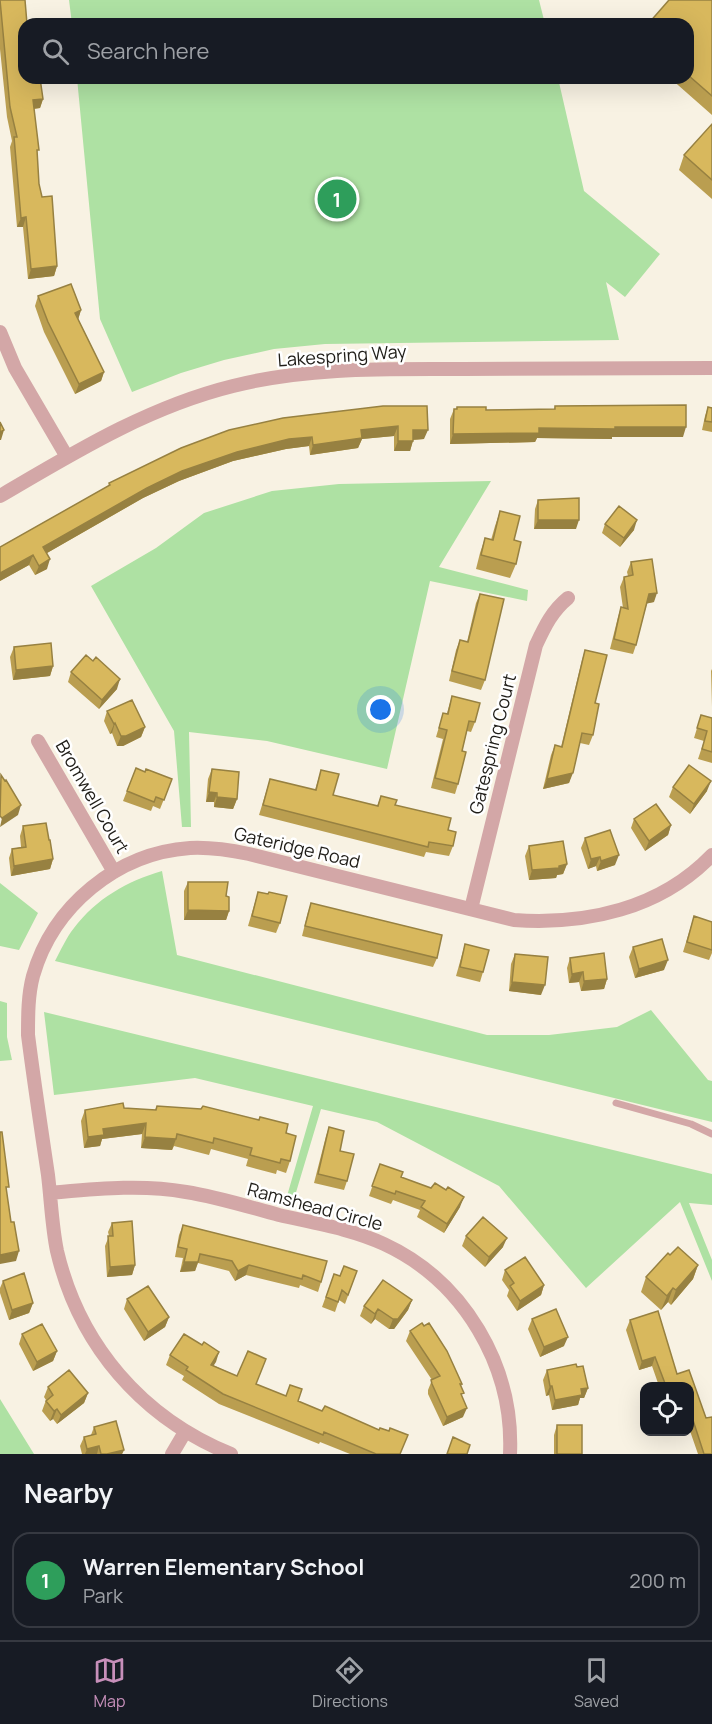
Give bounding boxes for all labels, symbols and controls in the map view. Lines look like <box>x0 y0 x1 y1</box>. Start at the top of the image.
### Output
search box <box>18 18 694 84</box>
icon: search <box>39 35 72 68</box>
text: Search here <box>87 36 209 66</box>
pin: 1 <box>318 176 356 222</box>
street label: Lakespring Way <box>277 338 408 371</box>
street label: Gatespring Court <box>463 671 521 816</box>
your location <box>366 695 395 724</box>
street label: Bromwell Court <box>51 735 135 858</box>
street label: Gateridge Road <box>232 821 363 873</box>
street label: Ramshead Circle <box>245 1176 386 1236</box>
map controls <box>640 1382 694 1436</box>
button: locate <box>640 1382 694 1436</box>
text: Nearby <box>24 1475 113 1511</box>
text: Warren Elementary School <box>83 1552 364 1582</box>
text: 1 <box>41 1567 50 1594</box>
text: 200 m <box>629 1567 686 1594</box>
text: Park <box>83 1582 123 1609</box>
tab: Map <box>93 1654 126 1712</box>
tab: Directions <box>312 1654 388 1712</box>
tab: Saved <box>574 1654 619 1712</box>

